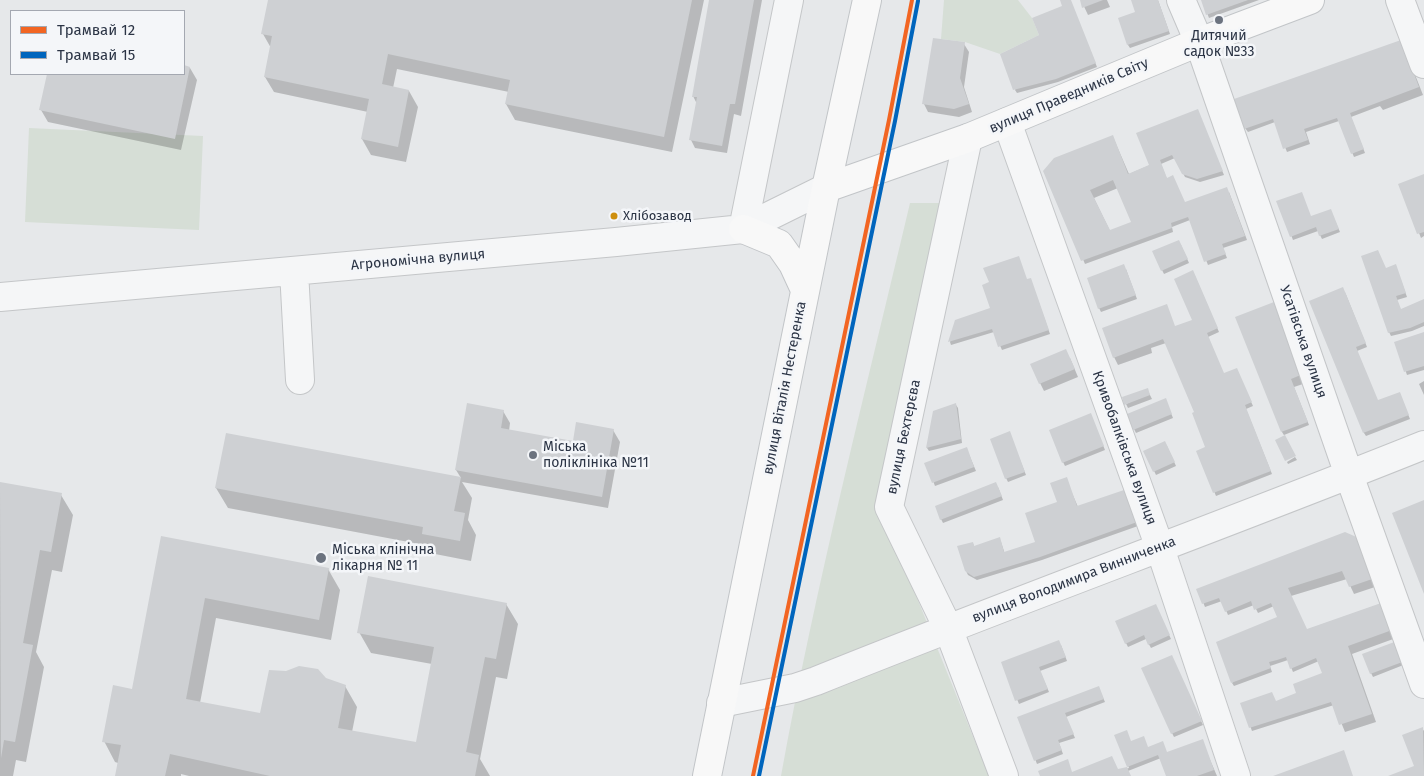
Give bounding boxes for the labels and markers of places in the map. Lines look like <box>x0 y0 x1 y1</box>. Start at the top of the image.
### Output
marker: Дитячий садок №33 <box>1213 14 1225 26</box>
place label: Дитячий садок №33 <box>1184 28 1254 60</box>
place label: Хлібозавод <box>623 208 691 224</box>
marker: Хлібозавод <box>609 211 619 221</box>
place label: Міська поліклініка №11 <box>543 439 649 472</box>
marker: Міська поліклініка №11 <box>527 449 539 461</box>
place label: Міська клінічна лікарня № 11 <box>332 542 434 574</box>
marker: Міська клінічна лікарня № 11 <box>314 551 328 565</box>

